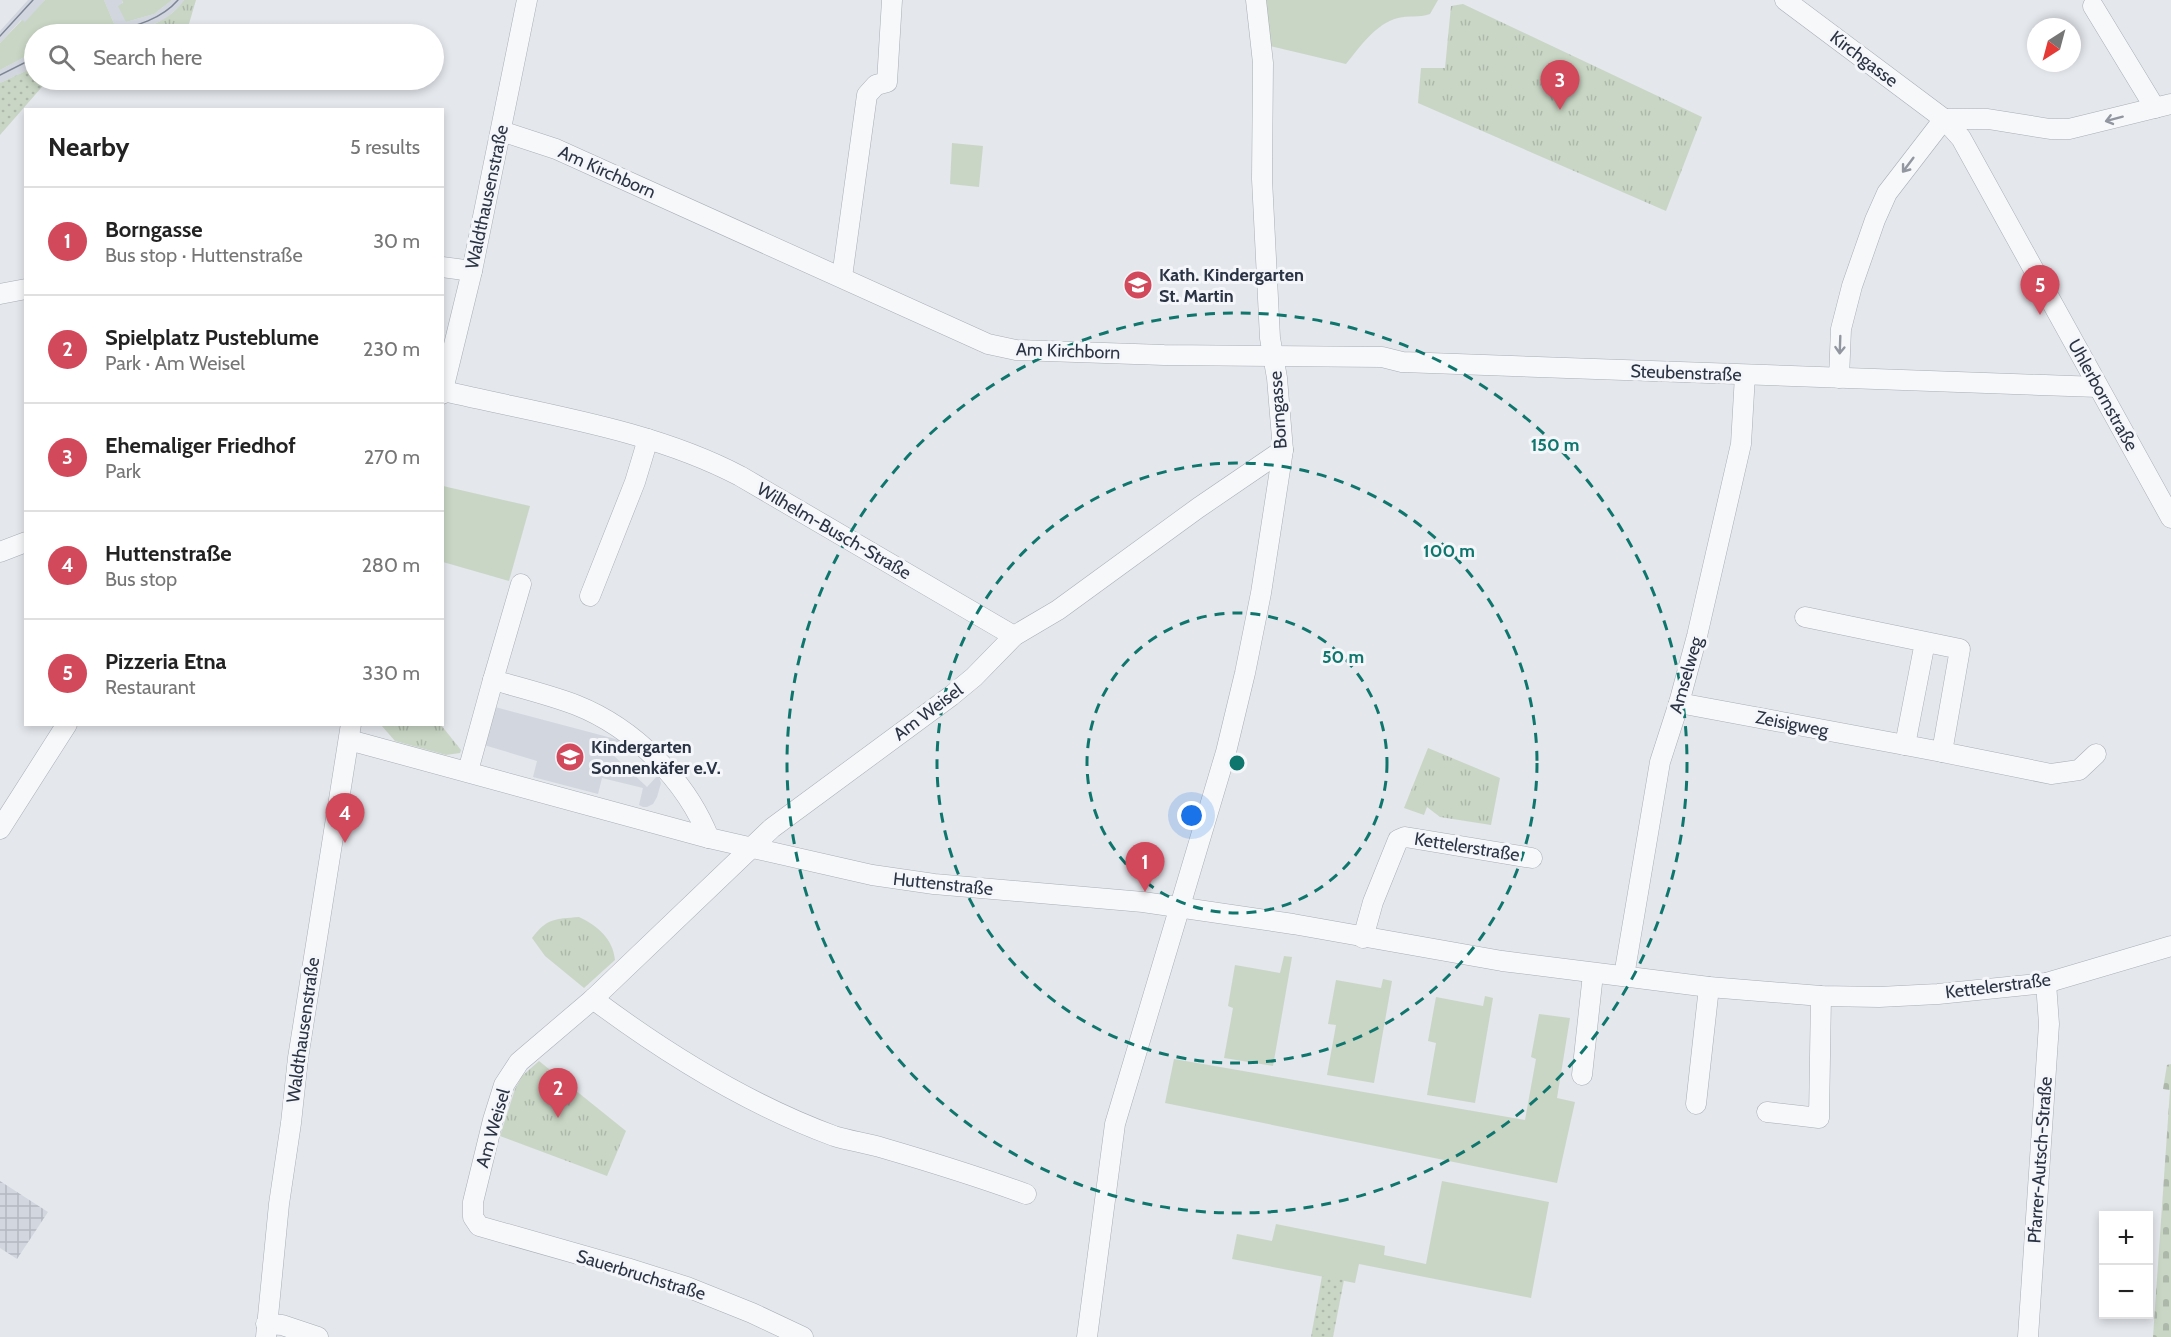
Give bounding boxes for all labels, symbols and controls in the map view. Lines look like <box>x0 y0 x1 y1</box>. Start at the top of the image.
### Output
north arrow <box>2027 18 2081 72</box>
search box <box>24 24 444 90</box>
street label: Kirchgasse <box>1826 26 1902 92</box>
icon: search <box>45 41 78 74</box>
text: Search here <box>93 44 202 71</box>
pin: 3 <box>1540 60 1580 110</box>
one-way arrow <box>2105 114 2124 125</box>
street label: Waldthausenstraße <box>461 123 513 271</box>
text: Nearby <box>48 131 129 163</box>
text: 5 results <box>350 135 420 159</box>
street label: Am Kirchborn <box>555 141 659 203</box>
one-way arrow <box>1902 157 1915 173</box>
text: Borngasse <box>105 216 203 243</box>
text: 1 <box>64 229 71 253</box>
text: 30 m <box>373 229 420 253</box>
text: Bus stop · Huttenstraße <box>105 243 303 267</box>
place label: Kath. Kindergarten St. Martin <box>1159 264 1304 307</box>
pin: 5 <box>2020 266 2060 315</box>
school or university icon: Kath. Kindergarten St. Martin <box>1122 269 1154 301</box>
text: Spielplatz Pusteblume <box>105 324 319 351</box>
one-way arrow <box>1835 335 1846 355</box>
street label: Uhlerbornstraße <box>2063 335 2143 455</box>
text: 2 <box>62 337 73 361</box>
text: 230 m <box>363 337 420 361</box>
street label: Am Kirchborn <box>1015 338 1121 364</box>
text: Park · Am Weisel <box>105 351 245 375</box>
street label: Steubenstraße <box>1630 360 1742 386</box>
street label: Borngasse <box>1264 370 1292 450</box>
text: Ehemaliger Friedhof <box>105 432 296 459</box>
text: 150 m <box>1531 434 1579 456</box>
text: 3 <box>62 445 73 469</box>
text: 270 m <box>364 445 420 469</box>
text: Park <box>105 459 141 483</box>
street label: Wilhelm-Busch-Straße <box>753 478 915 584</box>
text: Huttenstraße <box>105 540 232 567</box>
text: 100 m <box>1423 540 1475 562</box>
text: 4 <box>61 553 74 577</box>
text: 280 m <box>361 553 420 577</box>
text: Bus stop <box>105 567 177 591</box>
street label: Amselweg <box>1665 633 1708 716</box>
text: 50 m <box>1322 646 1364 668</box>
text: Pizzeria Etna <box>105 648 227 675</box>
text: 5 <box>62 661 73 685</box>
text: 330 m <box>362 661 420 685</box>
text: Restaurant <box>105 675 196 699</box>
street label: Am Weisel <box>889 678 968 745</box>
street label: Zeisigweg <box>1754 706 1831 742</box>
place label: Kindergarten Sonnenkäfer e.V. <box>591 736 721 779</box>
school or university icon: Kindergarten Sonnenkäfer e.V. <box>554 741 586 773</box>
centre of rings <box>1227 753 1247 773</box>
pin: 4 <box>326 794 364 843</box>
your location <box>1177 801 1206 830</box>
street label: Kettelerstraße <box>1413 828 1521 866</box>
pin: 1 <box>1126 842 1164 892</box>
street label: Huttenstraße <box>892 868 994 900</box>
street label: Waldthausenstraße <box>282 956 324 1104</box>
street label: Kettelerstraße <box>1944 969 2052 1003</box>
pin: 2 <box>538 1068 578 1118</box>
street label: Pfarrer-Autsch-Straße <box>2023 1076 2057 1244</box>
street label: Am Weisel <box>471 1085 515 1170</box>
map controls <box>2099 1211 2153 1319</box>
button: + <box>2099 1211 2153 1265</box>
street label: Sauerbruchstraße <box>574 1245 708 1305</box>
button: − <box>2099 1265 2153 1319</box>

